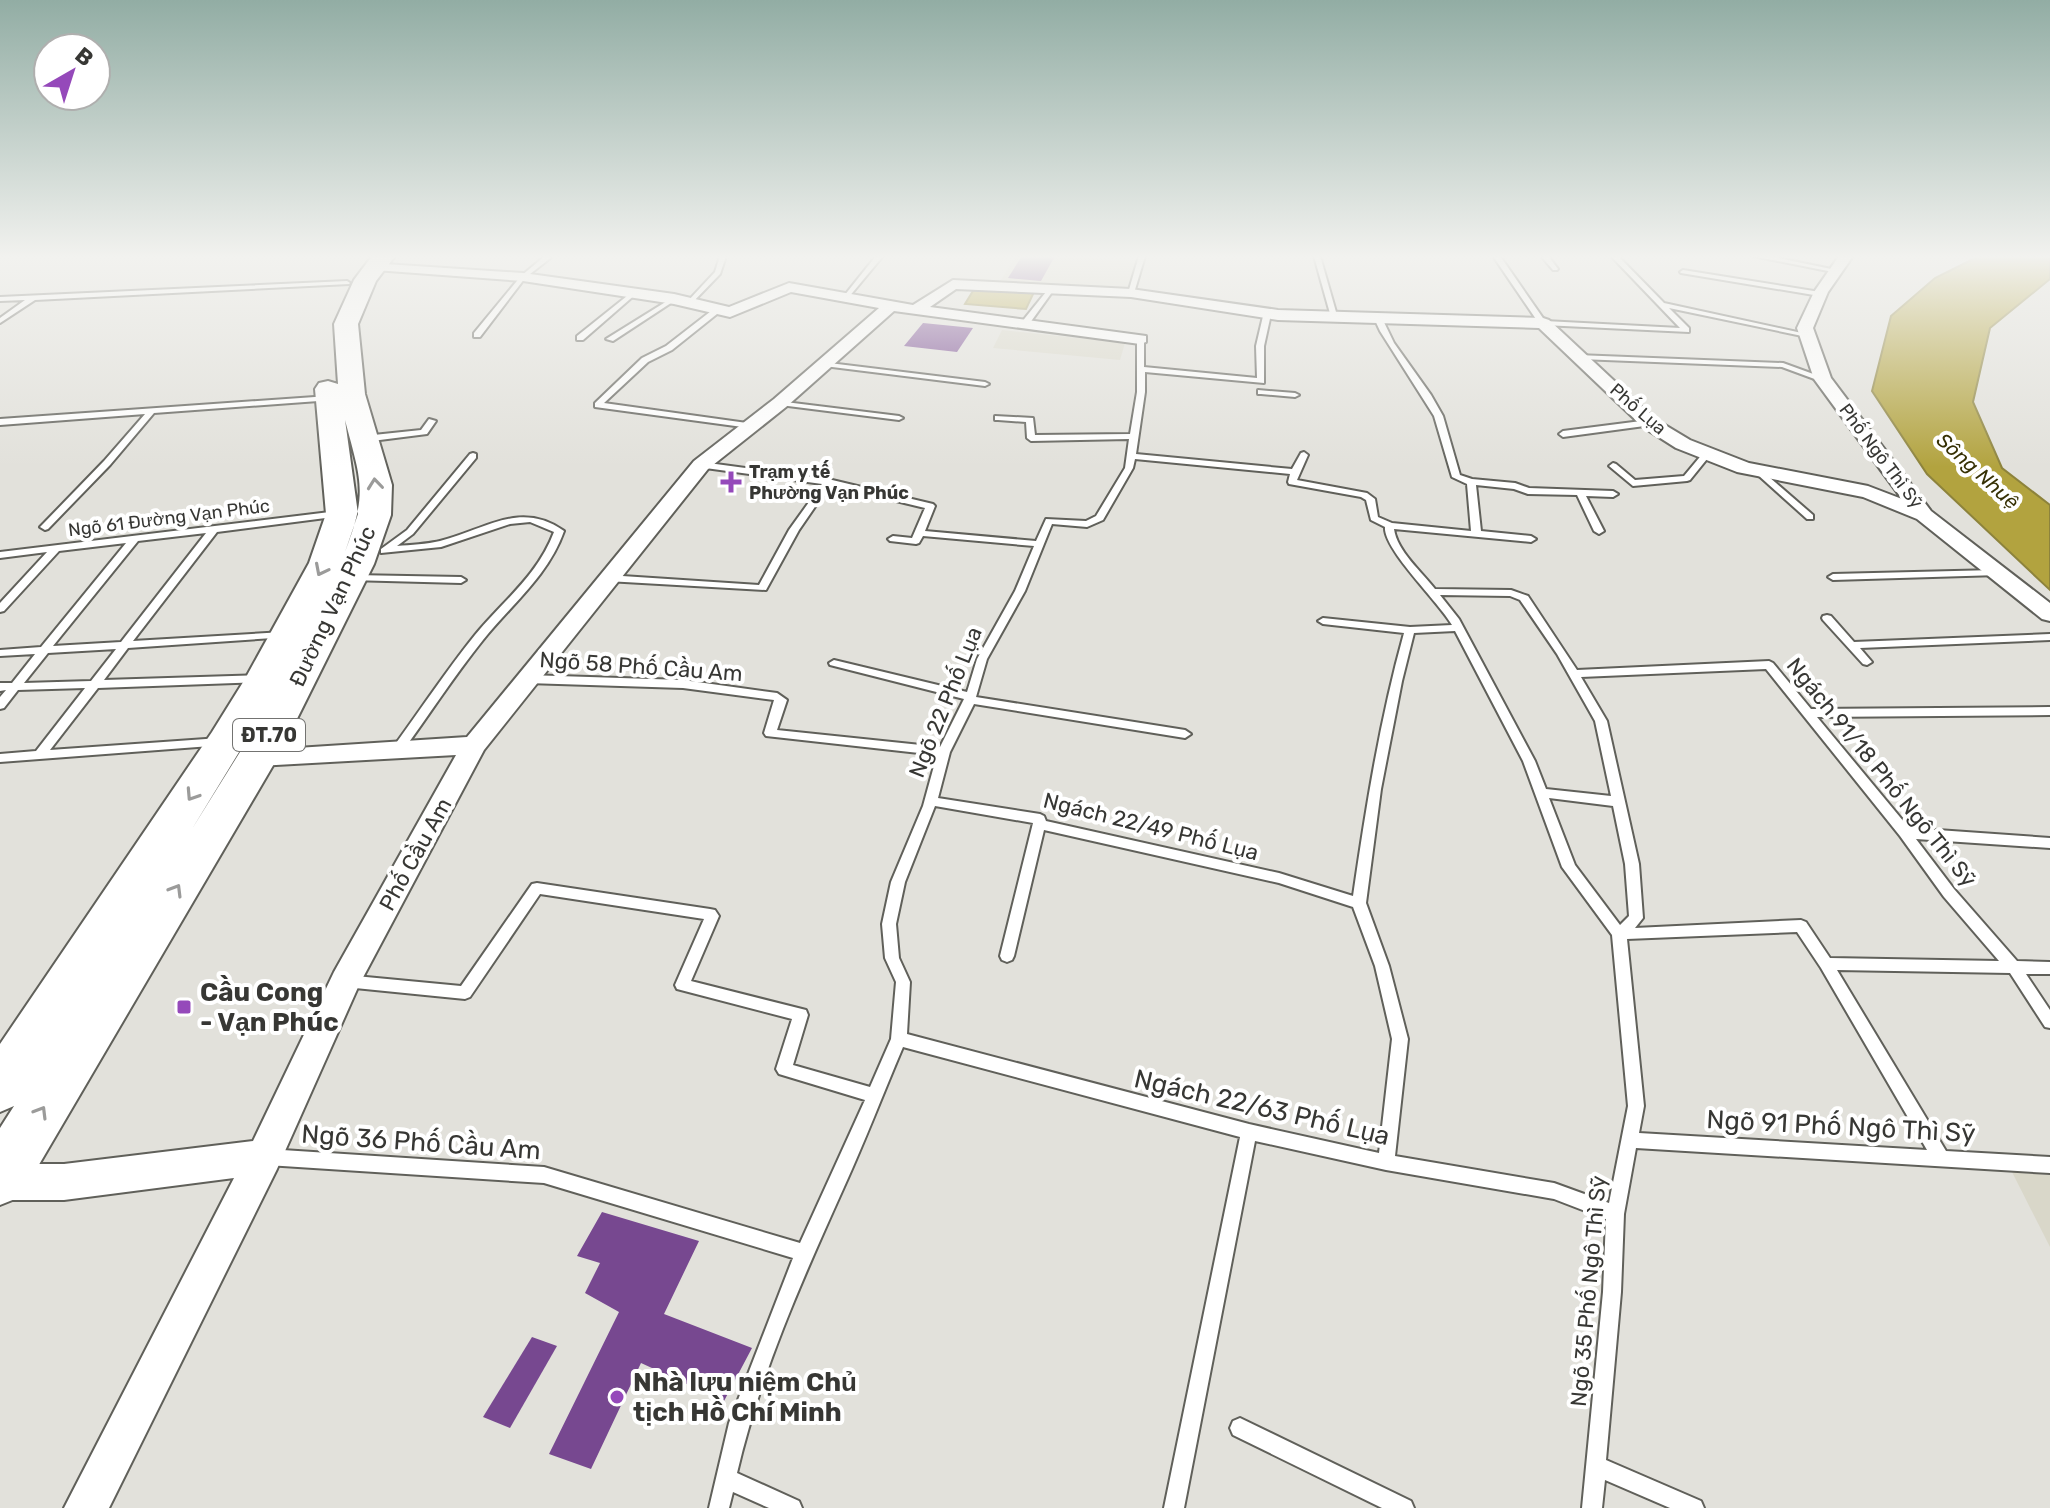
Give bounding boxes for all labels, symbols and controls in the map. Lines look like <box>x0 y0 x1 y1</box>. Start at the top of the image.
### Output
north arrow <box>32 32 112 112</box>
text: B <box>70 41 99 72</box>
street label: Phố Lụa <box>1605 378 1671 439</box>
street label: Phố Ngô Thì Sỹ <box>1834 399 1928 513</box>
water label: Sông Nhuệ <box>1932 428 2024 514</box>
place label: Trạm y tế Phường Vạn Phúc <box>749 460 909 504</box>
marker: Trạm y tế Phường Vạn Phúc <box>720 471 742 493</box>
one-way arrow <box>366 478 383 491</box>
street label: Ngõ 61 Đường Vạn Phúc <box>67 495 271 541</box>
street label: Đường Vạn Phúc <box>283 522 381 691</box>
one-way arrow <box>315 561 330 576</box>
street label: Ngõ 22 Phố Lụa <box>903 623 988 781</box>
street label: Ngõ 58 Phố Cầu Am <box>538 646 743 687</box>
street label: Ngách 91/18 Phố Ngô Thì Sỹ <box>1781 652 1982 892</box>
road number: ĐT.70 <box>233 719 305 751</box>
one-way arrow <box>186 786 201 801</box>
street label: Ngách 22/49 Phố Lụa <box>1040 787 1261 866</box>
street label: Phố Cầu Am <box>373 793 457 915</box>
one-way arrow <box>167 884 182 899</box>
place label: Cầu Cong - Vạn Phúc <box>200 975 339 1038</box>
marker: Cầu Cong - Vạn Phúc <box>175 998 193 1016</box>
street label: Ngách 22/63 Phố Lụa <box>1131 1062 1393 1152</box>
street label: Ngõ 91 Phố Ngô Thì Sỹ <box>1706 1102 1976 1149</box>
one-way arrow <box>31 1106 46 1121</box>
street label: Ngõ 36 Phố Cầu Am <box>300 1117 542 1166</box>
street label: Ngõ 35 Phố Ngô Thì Sỹ <box>1565 1174 1612 1408</box>
place label: Nhà lưu niệm Chủ tịch Hồ Chí Minh <box>633 1367 857 1428</box>
marker: Nhà lưu niệm Chủ tịch Hồ Chí Minh <box>608 1388 626 1406</box>

